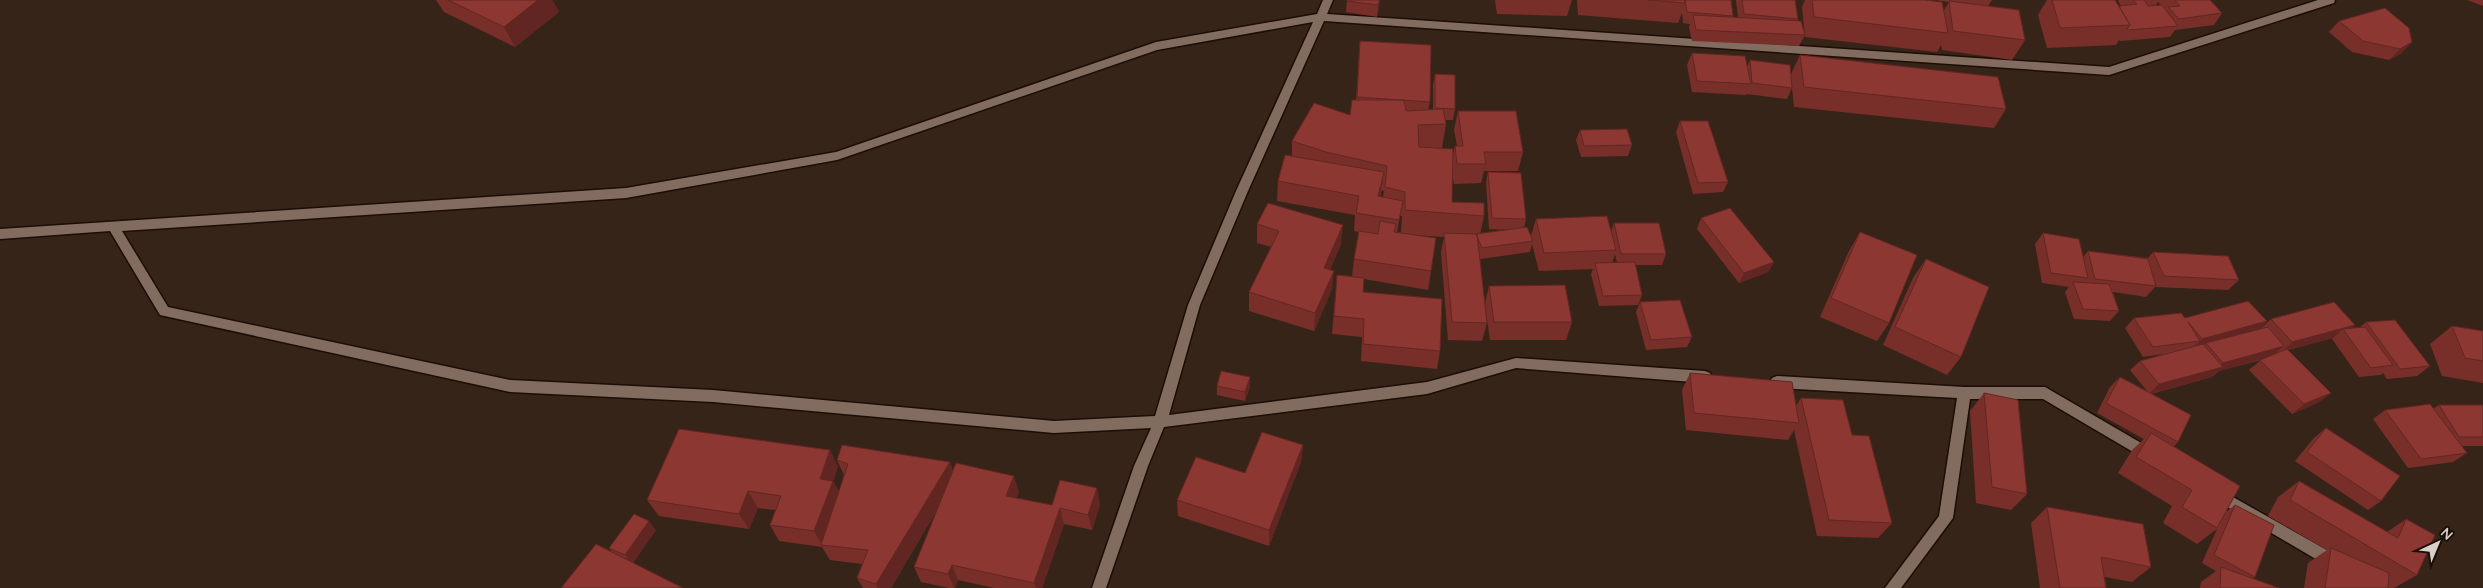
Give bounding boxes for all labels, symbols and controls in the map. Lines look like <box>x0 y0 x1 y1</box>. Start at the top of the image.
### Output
north arrow <box>2413 518 2463 568</box>
text: N <box>2437 524 2457 544</box>

